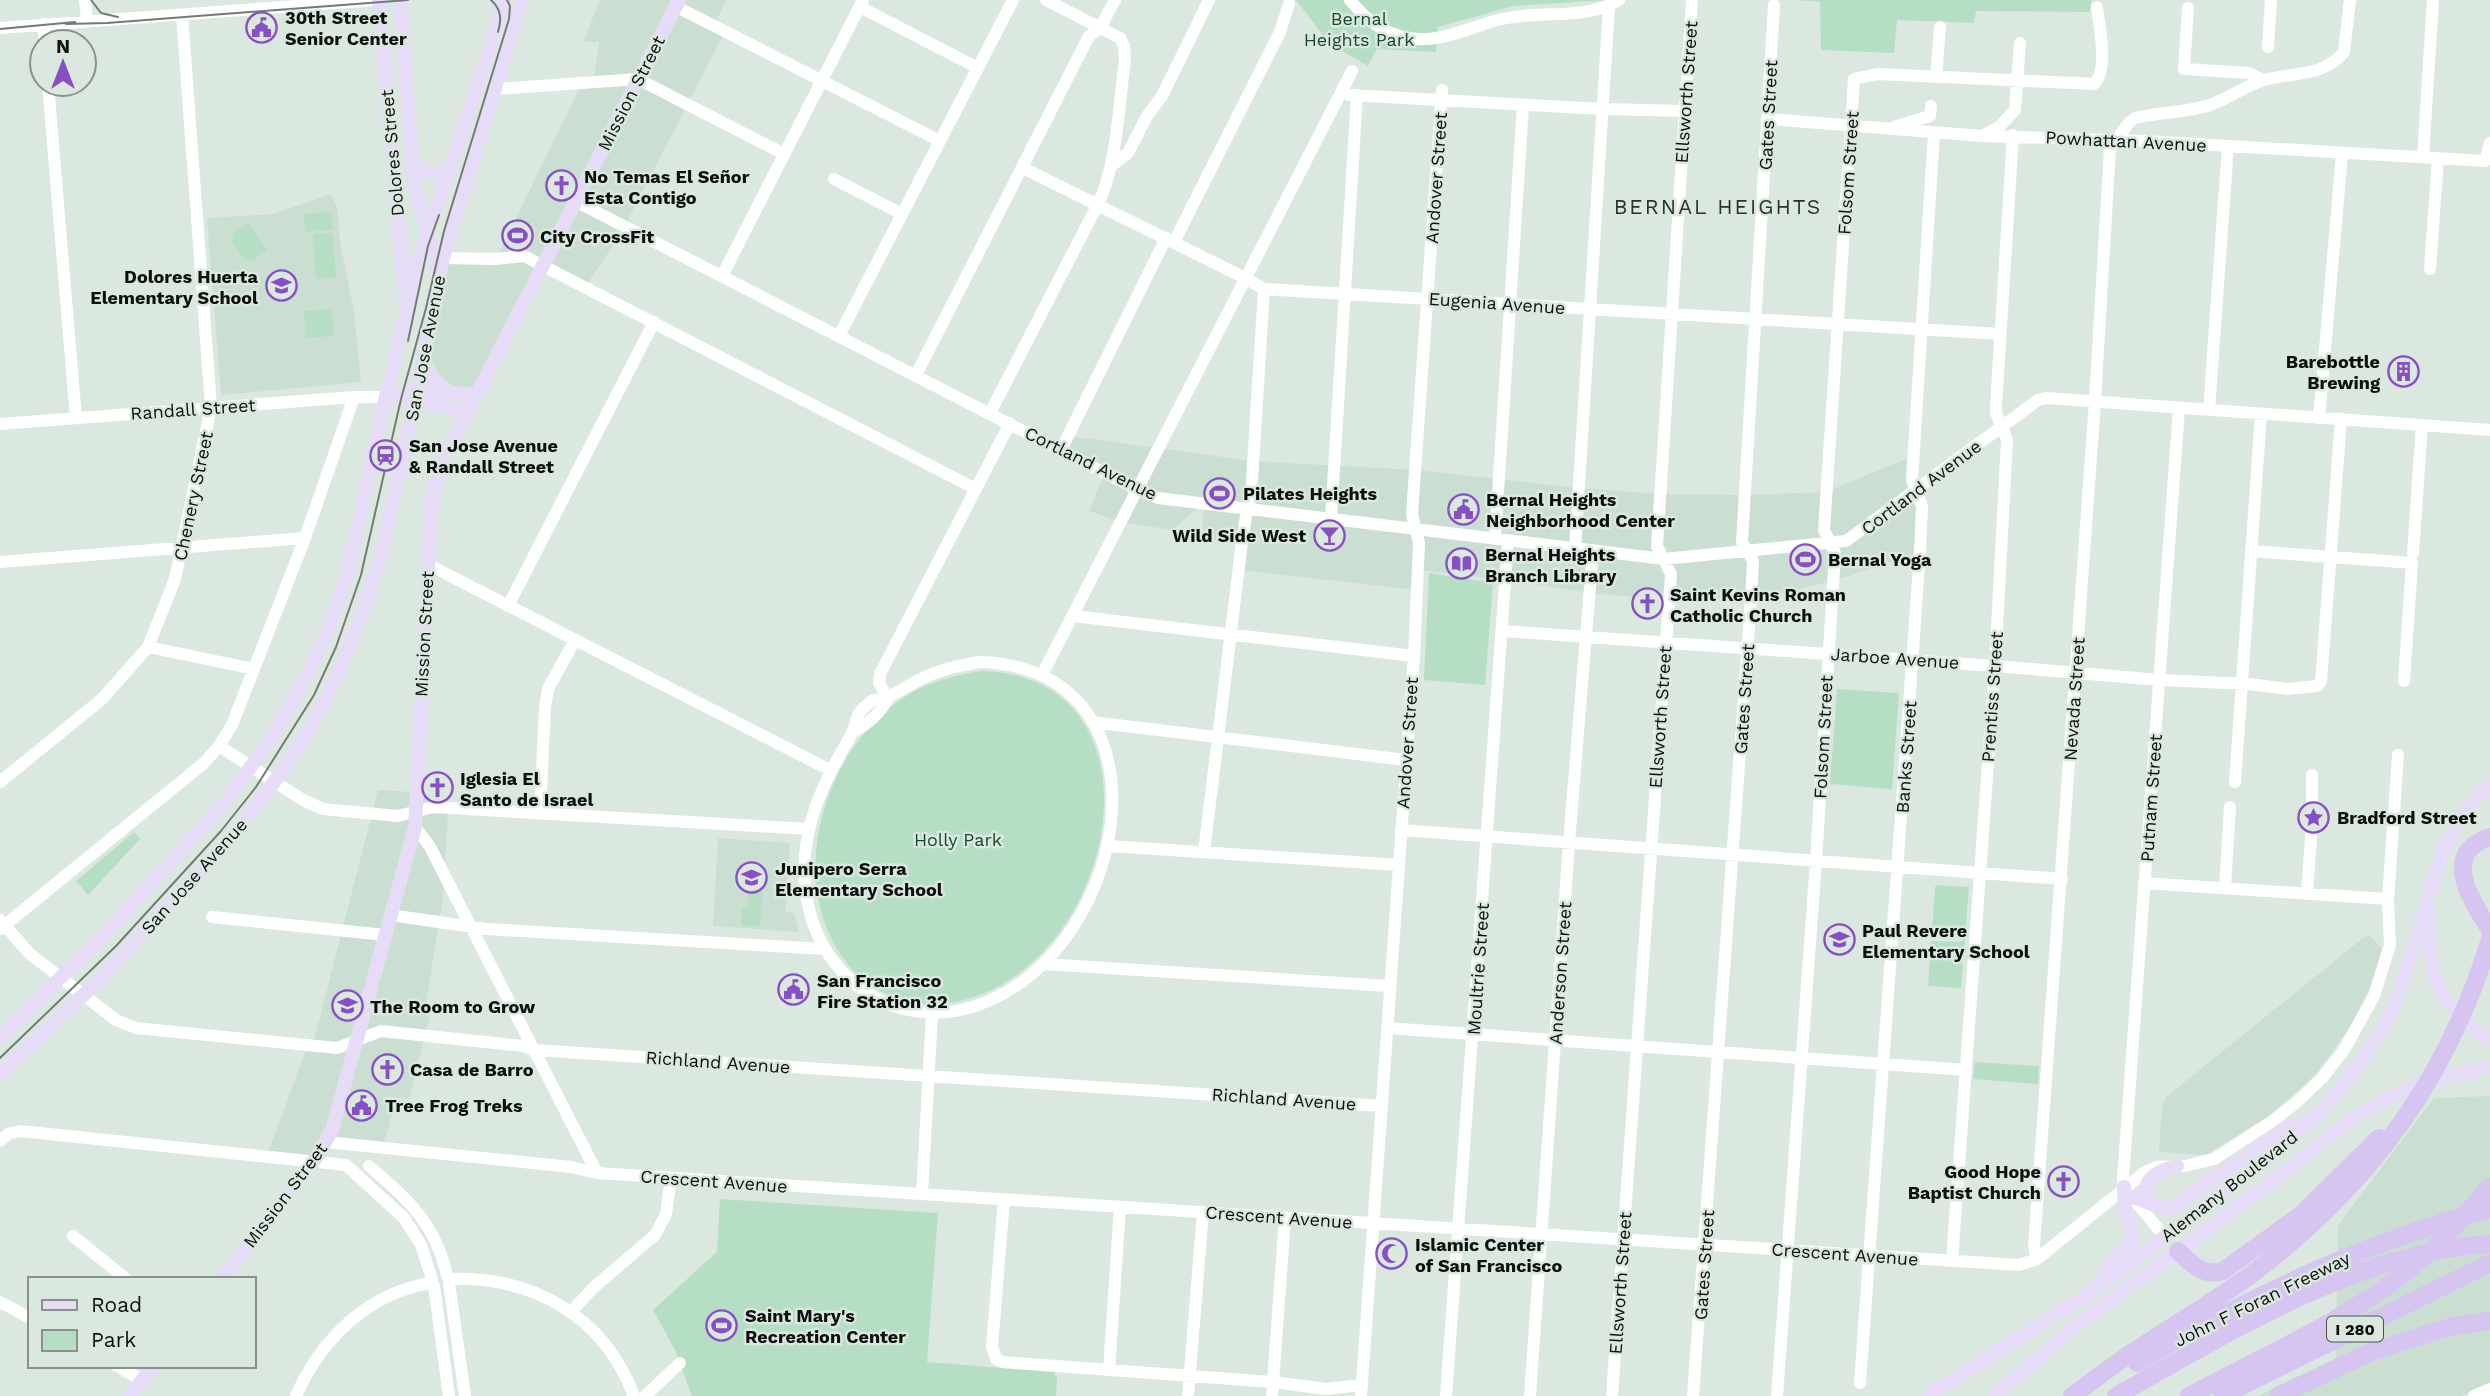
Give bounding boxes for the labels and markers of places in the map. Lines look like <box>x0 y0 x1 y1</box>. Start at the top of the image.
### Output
place label: 30th Street Senior Center <box>285 7 407 49</box>
public building icon: 30th Street Senior Center <box>245 10 279 44</box>
place label: No Temas El Señor Esta Contigo <box>584 166 750 208</box>
church icon: No Temas El Señor Esta Contigo <box>544 169 578 203</box>
sports icon: City CrossFit <box>500 219 534 253</box>
place label: City CrossFit <box>540 226 654 247</box>
place label: Dolores Huerta Elementary School <box>90 266 259 308</box>
school or university icon: Dolores Huerta Elementary School <box>264 269 298 303</box>
place label: Barebottle Brewing <box>2286 351 2381 393</box>
building icon: Barebottle Brewing <box>2386 354 2420 388</box>
place label: San Jose Avenue & Randall Street <box>409 435 558 477</box>
station icon: San Jose Avenue & Randall Street <box>369 438 403 472</box>
sports icon: Pilates Heights <box>1203 476 1237 510</box>
place label: Pilates Heights <box>1243 483 1377 504</box>
place label: Bernal Heights Neighborhood Center <box>1486 489 1675 531</box>
public building icon: Bernal Heights Neighborhood Center <box>1446 492 1480 526</box>
bar icon: Wild Side West <box>1312 518 1346 552</box>
place label: Wild Side West <box>1172 525 1306 546</box>
sports icon: Bernal Yoga <box>1788 542 1822 576</box>
place label: Bernal Heights Branch Library <box>1485 544 1617 586</box>
library icon: Bernal Heights Branch Library <box>1445 547 1479 581</box>
place label: Bernal Yoga <box>1828 549 1932 570</box>
place label: Saint Kevins Roman Catholic Church <box>1670 584 1846 626</box>
church icon: Saint Kevins Roman Catholic Church <box>1630 587 1664 621</box>
place label: Iglesia El Santo de Israel <box>460 768 593 810</box>
church icon: Iglesia El Santo de Israel <box>420 771 454 805</box>
place icon: Bradford Street <box>2297 800 2331 834</box>
place label: Bradford Street <box>2337 807 2477 828</box>
place label: Junipero Serra Elementary School <box>775 858 943 900</box>
school or university icon: Junipero Serra Elementary School <box>735 861 769 895</box>
place label: Paul Revere Elementary School <box>1862 920 2030 962</box>
school or university icon: Paul Revere Elementary School <box>1822 923 1856 957</box>
place label: San Francisco Fire Station 32 <box>817 970 948 1012</box>
public building icon: San Francisco Fire Station 32 <box>777 973 811 1007</box>
school or university icon: The Room to Grow <box>330 989 364 1023</box>
place label: The Room to Grow <box>370 996 536 1017</box>
church icon: Casa de Barro <box>370 1052 404 1086</box>
place label: Casa de Barro <box>410 1059 534 1080</box>
public building icon: Tree Frog Treks <box>345 1088 379 1122</box>
place label: Tree Frog Treks <box>385 1095 523 1116</box>
place label: Good Hope Baptist Church <box>1908 1161 2041 1203</box>
church icon: Good Hope Baptist Church <box>2047 1164 2081 1198</box>
place label: Islamic Center of San Francisco <box>1415 1234 1562 1276</box>
mosque icon: Islamic Center of San Francisco <box>1375 1237 1409 1271</box>
place label: Saint Mary's Recreation Center <box>745 1305 906 1347</box>
sports icon: Saint Mary's Recreation Center <box>705 1308 739 1342</box>

